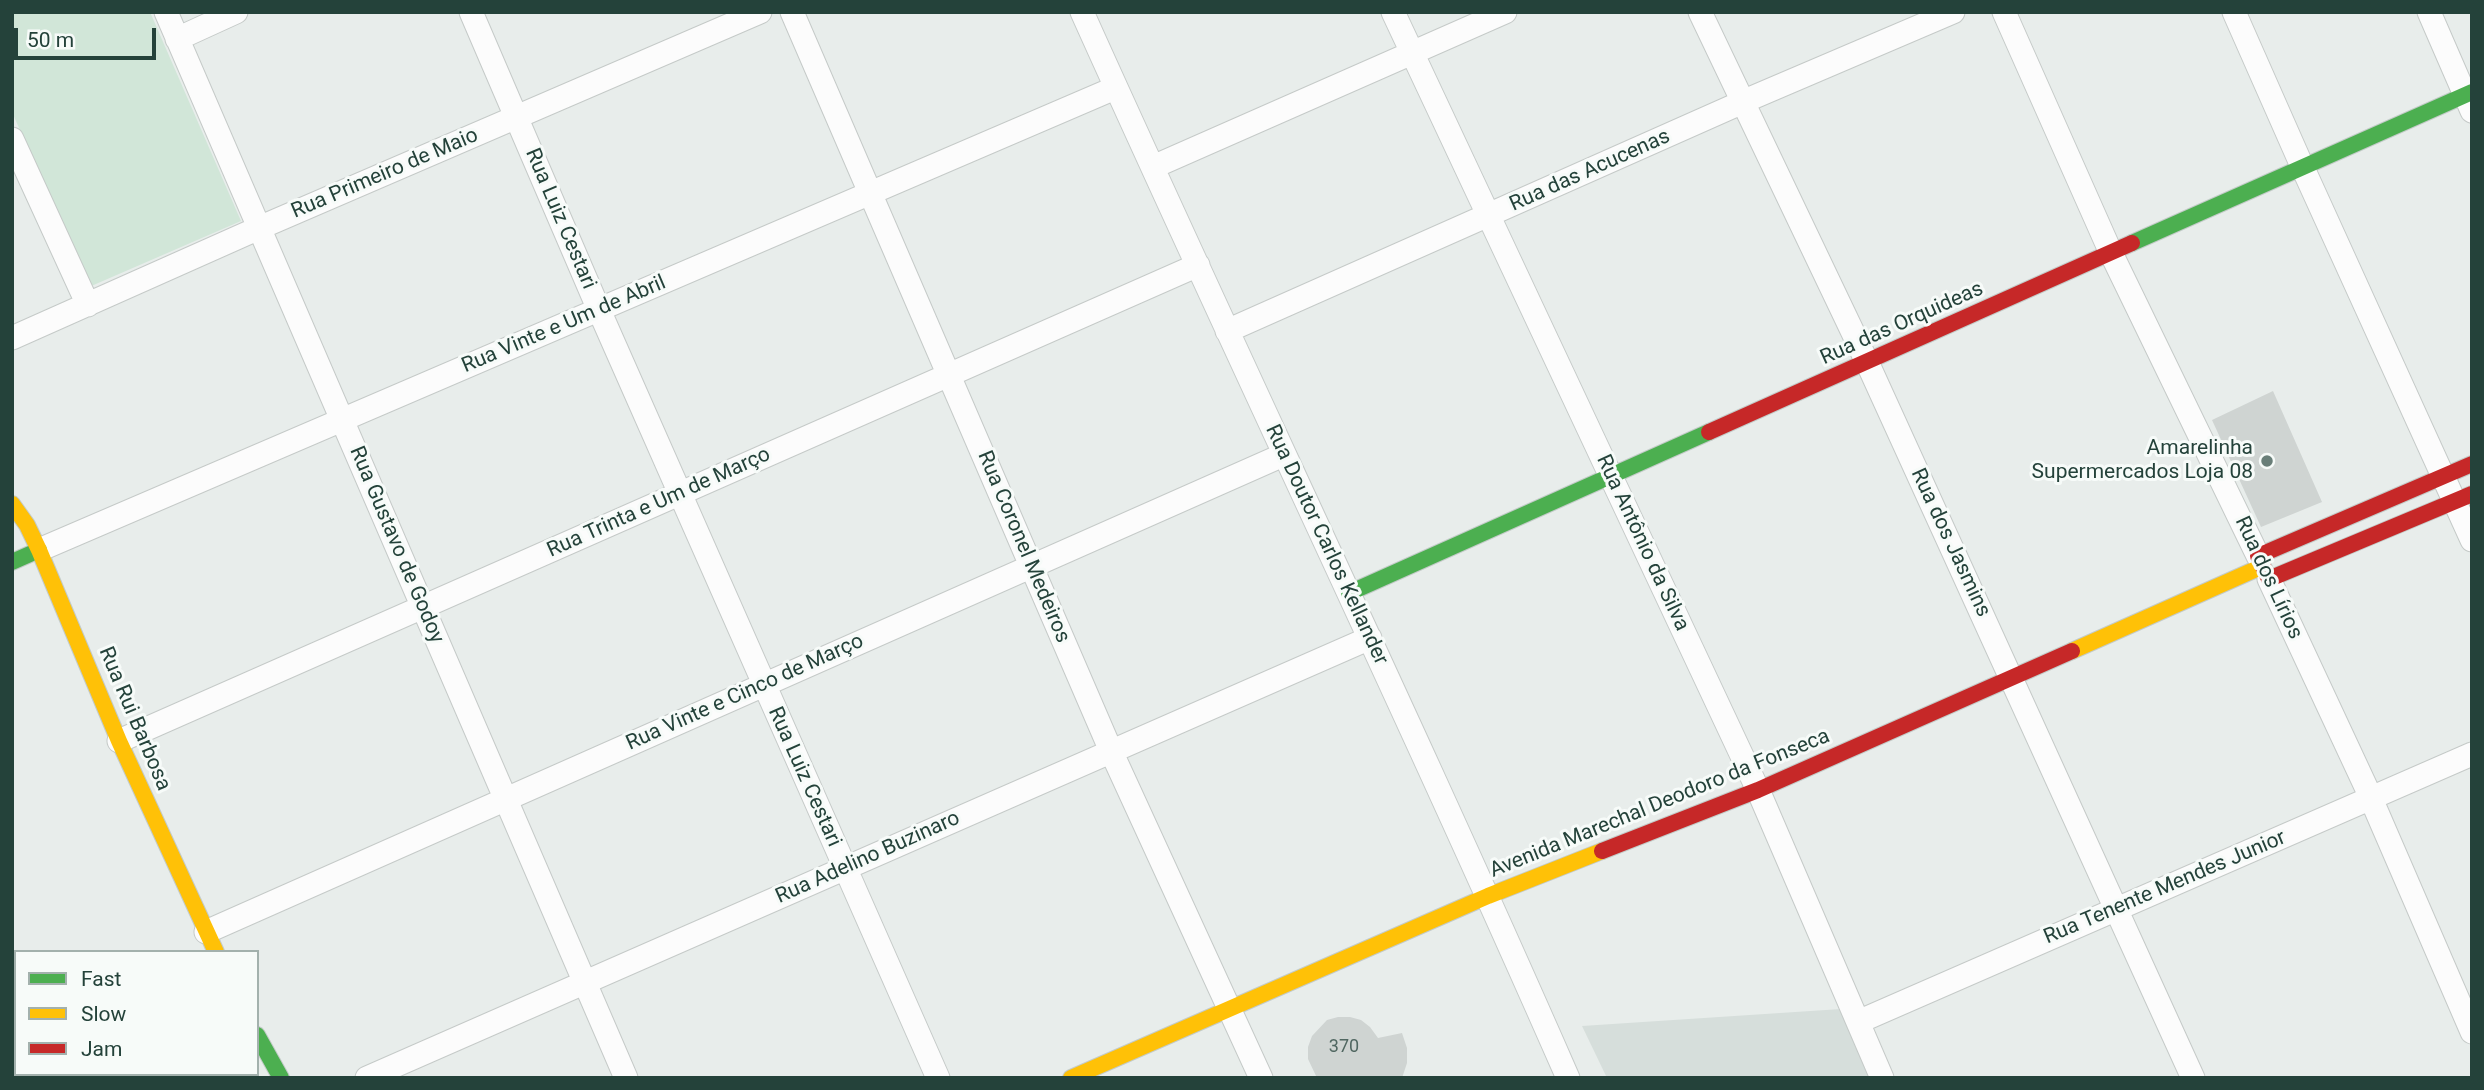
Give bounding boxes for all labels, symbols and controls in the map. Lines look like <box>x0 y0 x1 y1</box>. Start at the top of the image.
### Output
scale bar <box>18 14 159 58</box>
text: 50 m <box>27 28 74 52</box>
street label: Rua Primeiro de Maio <box>288 123 482 225</box>
street label: Rua das Acucenas <box>1506 124 1674 218</box>
street label: Rua Luiz Cestari <box>519 145 601 293</box>
street label: Rua Vinte e Um de Abril <box>458 271 670 379</box>
street label: Rua das Orquideas <box>1817 277 1987 371</box>
street label: Rua Doutor Carlos Kellander <box>1259 421 1393 669</box>
place label: Amarelinha Supermercados Loja 08 <box>2032 436 2253 486</box>
street label: Rua Trinta e Um de Março <box>543 442 775 564</box>
street label: Rua Gustavo de Godoy <box>343 443 449 647</box>
street label: Rua Coronel Medeiros <box>971 447 1075 647</box>
street label: Rua Antônio da Silva <box>1590 451 1694 635</box>
marker: Amarelinha Supermercados Loja 08 <box>2259 453 2275 469</box>
street label: Rua dos Jasmins <box>1905 465 1995 621</box>
street label: Rua dos Lírios <box>2229 513 2307 643</box>
street label: Rua Vinte e Cinco de Março <box>622 629 868 757</box>
street label: Rua Rui Barbosa <box>92 643 176 795</box>
street label: Rua Luiz Cestari <box>762 703 846 851</box>
street label: Avenida Marechal Deodoro da Fonseca <box>1486 724 1834 884</box>
street label: Rua Adelino Buzinaro <box>772 806 964 910</box>
street label: Rua Tenente Mendes Junior <box>2040 826 2290 950</box>
legend <box>14 950 259 1076</box>
text: Fast <box>81 967 121 991</box>
text: Slow <box>81 1002 126 1026</box>
house number: 370 <box>1329 1036 1359 1058</box>
text: Jam <box>81 1037 122 1061</box>

